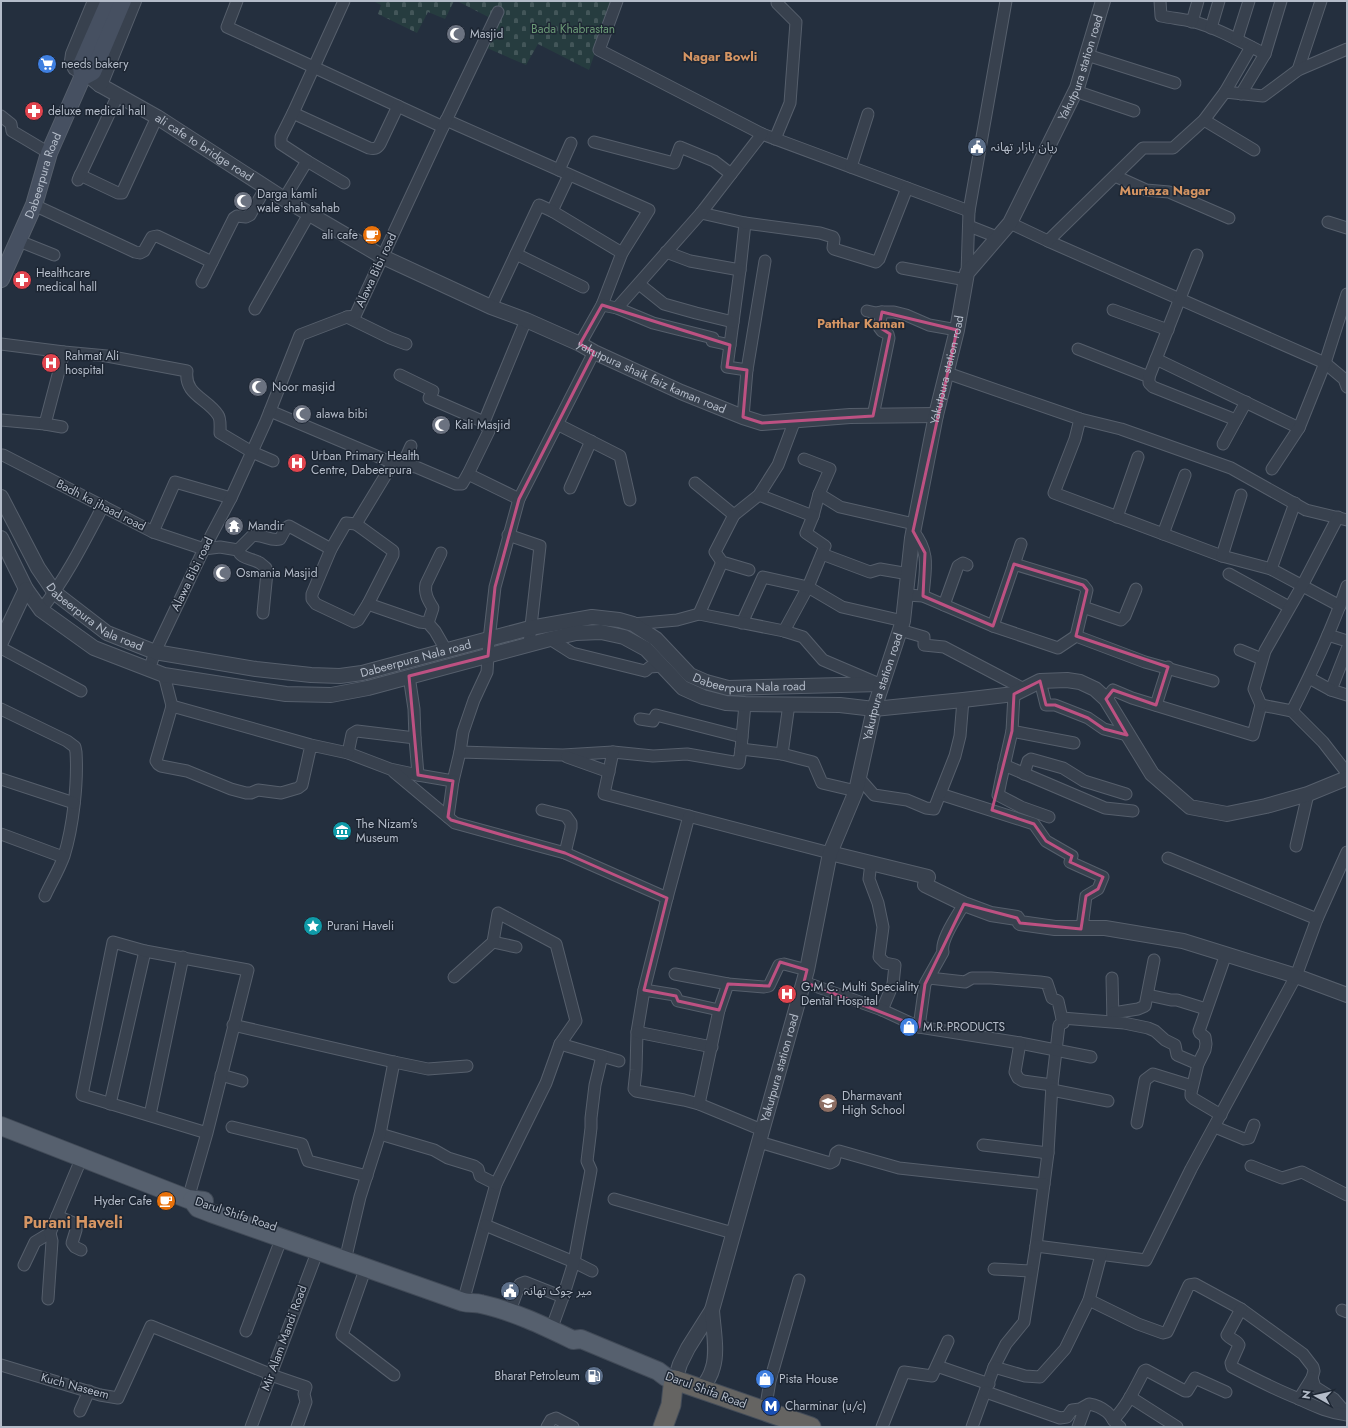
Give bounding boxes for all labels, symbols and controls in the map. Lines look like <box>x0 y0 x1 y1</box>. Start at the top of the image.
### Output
street label: Yakutpura station road <box>1053 12 1107 124</box>
park label: Bada Khabrastan <box>531 20 615 38</box>
mosque icon: Masjid <box>445 23 467 45</box>
place label: Masjid <box>470 25 503 43</box>
district label: Nagar Bowli <box>683 47 757 66</box>
supermarket icon: needs bakery <box>36 53 58 75</box>
place label: needs bakery <box>61 55 129 73</box>
pharmacy icon: deluxe medical hall <box>23 100 45 122</box>
place label: deluxe medical hall <box>48 102 146 120</box>
street label: ali cafe to bridge road <box>152 109 257 186</box>
street label: Dabeerpura Road <box>20 129 66 221</box>
public building icon: ریان بازار تھانہ <box>966 136 988 158</box>
place label: ریان بازار تھانہ <box>991 138 1058 156</box>
district label: Murtaza Nagar <box>1120 181 1211 200</box>
place label: Darga kamli wale shah sahab <box>257 185 340 217</box>
mosque icon: Darga kamli wale shah sahab <box>232 190 254 212</box>
cafe icon: ali cafe <box>361 224 383 246</box>
place label: ali cafe <box>322 226 358 244</box>
street label: Alawa Bibi road <box>351 230 401 310</box>
place label: Healthcare medical hall <box>36 264 97 296</box>
pharmacy icon: Healthcare medical hall <box>11 269 33 291</box>
district label: Patthar Kaman <box>817 314 905 333</box>
street label: Yakutpura station road <box>925 314 968 426</box>
street label: yakutpura shaik faiz kaman road <box>574 335 729 418</box>
place label: Rahmat Ali hospital <box>65 347 119 379</box>
hospital icon: Rahmat Ali hospital <box>40 352 62 374</box>
mosque icon: Noor masjid <box>247 376 269 398</box>
place label: Noor masjid <box>272 378 335 396</box>
mosque icon: alawa bibi <box>291 403 313 425</box>
place label: alawa bibi <box>316 405 368 423</box>
mosque icon: Kali Masjid <box>430 414 452 436</box>
place label: Kali Masjid <box>455 416 510 434</box>
place label: Urban Primary Health Centre, Dabeerpura <box>311 447 420 479</box>
hospital icon: Urban Primary Health Centre, Dabeerpura <box>286 452 308 474</box>
street label: Badh ka jhaad road <box>53 475 149 535</box>
temple icon: Mandir <box>223 515 245 537</box>
place label: Mandir <box>248 517 285 535</box>
street label: Alawa Bibi road <box>166 534 218 614</box>
mosque icon: Osmania Masjid <box>211 562 233 584</box>
place label: Osmania Masjid <box>236 564 318 582</box>
street label: Dabeerpura Nala road <box>42 579 146 655</box>
street label: Yakutpura station road <box>858 630 908 742</box>
street label: Dabeerpura Nala road <box>358 635 473 682</box>
street label: Dabeerpura Nala road <box>690 668 806 697</box>
place label: The Nizam's Museum <box>356 815 418 847</box>
museum icon: The Nizam's Museum <box>331 820 353 842</box>
place icon: Purani Haveli <box>302 915 324 937</box>
place label: Purani Haveli <box>327 917 394 935</box>
place label: G.M.C. Multi Speciality Dental Hospital <box>801 978 919 1010</box>
hospital icon: G.M.C. Multi Speciality Dental Hospital <box>776 983 798 1005</box>
street label: Yakutpura station road <box>756 1012 803 1124</box>
shop icon: M.R.PRODUCTS <box>898 1016 920 1038</box>
place label: M.R.PRODUCTS <box>923 1018 1006 1036</box>
place label: Dharmavant High School <box>842 1087 905 1119</box>
school or university icon: Dharmavant High School <box>817 1092 839 1114</box>
cafe icon: Hyder Cafe <box>155 1190 177 1212</box>
place label: Hyder Cafe <box>94 1192 152 1210</box>
street label: Darul Shifa Road <box>193 1192 279 1236</box>
district label: Purani Haveli <box>23 1211 123 1234</box>
public building icon: میر چوک تھانہ <box>499 1280 521 1302</box>
place label: میر چوک تھانہ <box>524 1282 592 1300</box>
street label: Mir Alam Mandi Road <box>257 1283 311 1393</box>
fuel station icon: Bharat Petroleum <box>583 1365 605 1387</box>
place label: Bharat Petroleum <box>494 1367 580 1385</box>
street label: Darul Shifa Road <box>663 1367 749 1413</box>
street label: Kuch Naseem <box>39 1368 111 1404</box>
shop icon: Pista House <box>754 1368 776 1390</box>
place label: Pista House <box>779 1370 838 1388</box>
north arrow <box>1296 1376 1336 1416</box>
text: N <box>1298 1389 1315 1400</box>
metro station icon: Charminar (u/c) <box>760 1395 782 1417</box>
place label: Charminar (u/c) <box>785 1397 866 1415</box>

